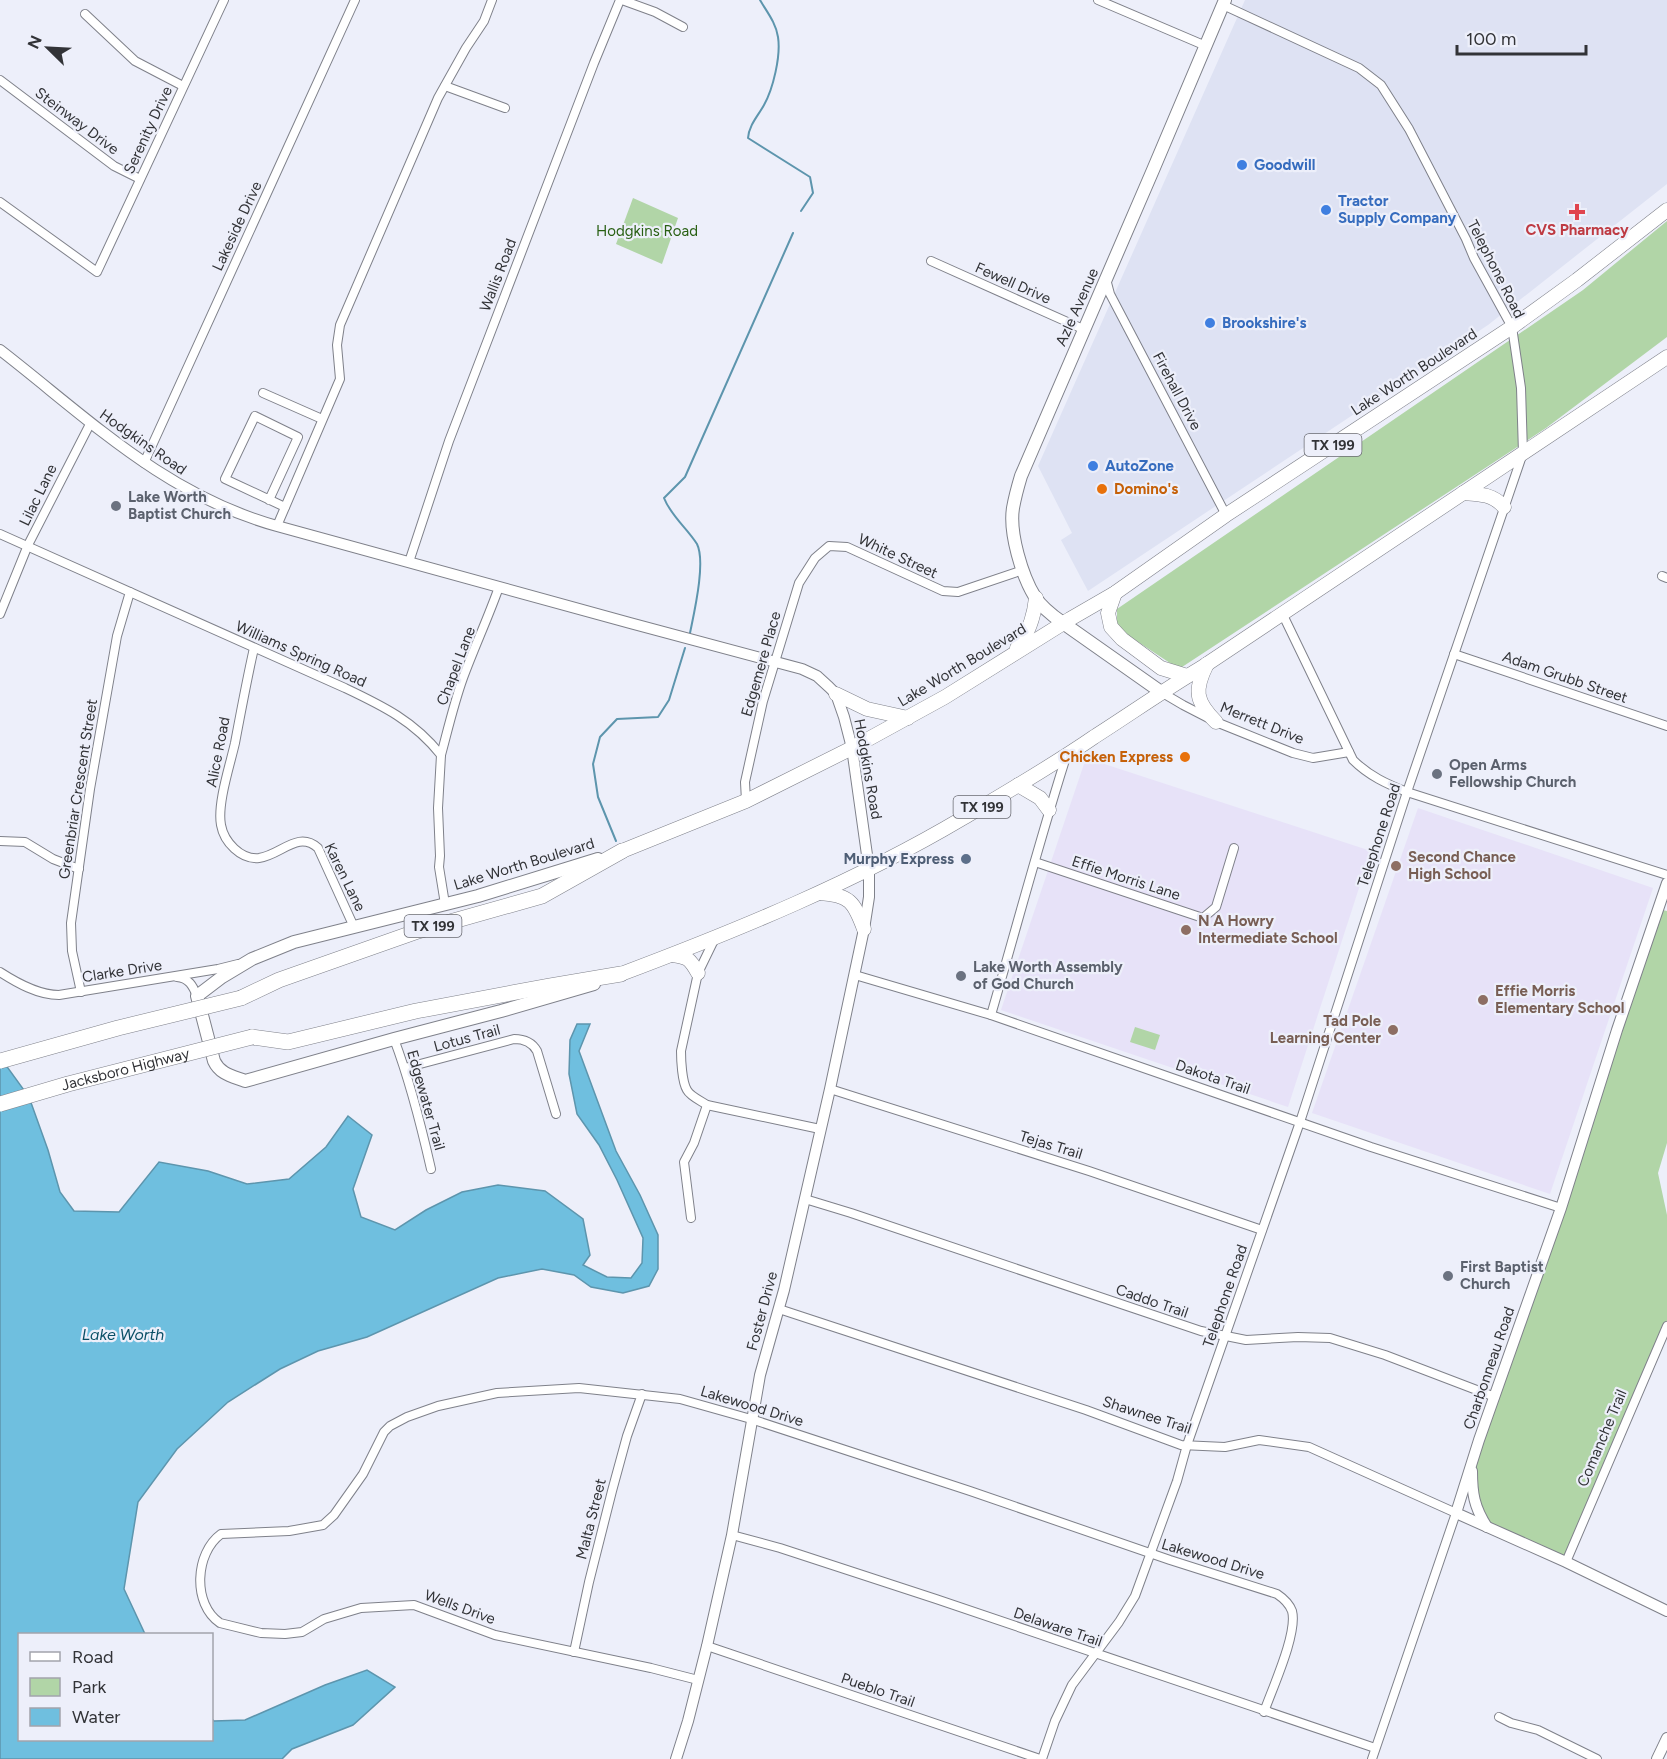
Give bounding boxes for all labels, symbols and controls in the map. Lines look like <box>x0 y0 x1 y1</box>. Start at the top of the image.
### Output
north arrow <box>18 18 78 78</box>
scale bar <box>1457 18 1586 56</box>
text: 100 m <box>1466 28 1516 50</box>
text: N <box>24 33 46 52</box>
street label: Serenity Drive <box>120 83 176 177</box>
street label: Steinway Drive <box>32 84 122 158</box>
place label: Goodwill <box>1254 156 1315 174</box>
marker: Goodwill <box>1235 158 1249 172</box>
street label: Lakeside Drive <box>208 178 266 274</box>
place label: Tractor Supply Company <box>1338 192 1457 227</box>
marker: Tractor Supply Company <box>1319 203 1333 217</box>
marker: CVS Pharmacy <box>1570 205 1584 219</box>
street label: Telephone Road <box>1464 217 1528 321</box>
place label: CVS Pharmacy <box>1525 221 1629 239</box>
park label: Hodgkins Road <box>596 222 698 240</box>
street label: Wallis Road <box>476 236 520 314</box>
street label: Fewell Drive <box>972 258 1054 308</box>
street label: Azle Avenue <box>1052 265 1102 349</box>
place label: Brookshire's <box>1222 314 1307 332</box>
marker: Brookshire's <box>1203 316 1217 330</box>
street label: Lake Worth Boulevard <box>1348 325 1480 419</box>
street label: Firehall Drive <box>1149 349 1205 433</box>
street label: Hodgkins Road <box>96 405 190 479</box>
road number: TX 199 <box>1304 434 1362 456</box>
place label: AutoZone <box>1105 457 1175 475</box>
marker: AutoZone <box>1086 459 1100 473</box>
street label: Lilac Lane <box>15 461 61 529</box>
place label: Domino's <box>1114 480 1178 498</box>
marker: Domino's <box>1095 482 1109 496</box>
place label: Lake Worth Baptist Church <box>128 488 231 523</box>
marker: Lake Worth Baptist Church <box>109 499 123 513</box>
street label: White Street <box>855 530 941 582</box>
street label: Edgemere Place <box>737 609 785 719</box>
street label: Williams Spring Road <box>233 617 369 691</box>
street label: Lake Worth Boulevard <box>895 620 1029 710</box>
street label: Chapel Lane <box>433 624 479 708</box>
street label: Adam Grubb Street <box>1500 647 1630 707</box>
street label: Greenbriar Crescent Street <box>55 697 101 880</box>
street label: Merrett Drive <box>1217 698 1307 748</box>
street label: Alice Road <box>202 715 234 789</box>
street label: Hodgkins Road <box>850 717 886 821</box>
place label: Chicken Express <box>1060 748 1173 766</box>
marker: Chicken Express <box>1178 750 1192 764</box>
place label: Open Arms Fellowship Church <box>1449 756 1576 791</box>
marker: Open Arms Fellowship Church <box>1430 767 1444 781</box>
street label: Telephone Road <box>1354 781 1404 889</box>
road number: TX 199 <box>954 796 1010 818</box>
street label: Lake Worth Boulevard <box>451 834 597 894</box>
street label: Karen Lane <box>321 840 369 914</box>
place label: Second Chance High School <box>1408 848 1516 883</box>
place label: Murphy Express <box>844 850 954 868</box>
marker: Murphy Express <box>959 852 973 866</box>
street label: Effie Morris Lane <box>1069 852 1183 904</box>
marker: Second Chance High School <box>1389 859 1403 873</box>
place label: N A Howry Intermediate School <box>1198 912 1338 947</box>
road number: TX 199 <box>404 915 462 937</box>
marker: N A Howry Intermediate School <box>1179 923 1193 937</box>
street label: Clarke Drive <box>81 956 163 986</box>
place label: Lake Worth Assembly of God Church <box>973 958 1123 993</box>
marker: Lake Worth Assembly of God Church <box>954 969 968 983</box>
place label: Effie Morris Elementary School <box>1495 982 1625 1017</box>
marker: Effie Morris Elementary School <box>1476 993 1490 1007</box>
place label: Tad Pole Learning Center <box>1270 1012 1382 1047</box>
street label: Lotus Trail <box>432 1020 502 1056</box>
marker: Tad Pole Learning Center <box>1386 1023 1400 1037</box>
street label: Jacksboro Highway <box>59 1044 191 1095</box>
street label: Edgewater Trail <box>403 1048 449 1152</box>
street label: Dakota Trail <box>1173 1056 1253 1098</box>
street label: Tejas Trail <box>1017 1127 1085 1163</box>
street label: Telephone Road <box>1199 1242 1251 1350</box>
place label: First Baptist Church <box>1460 1258 1544 1293</box>
marker: First Baptist Church <box>1441 1269 1455 1283</box>
street label: Foster Drive <box>743 1270 781 1352</box>
street label: Caddo Trail <box>1113 1280 1191 1322</box>
street label: Charbonneau Road <box>1460 1304 1518 1432</box>
water label: Lake Worth <box>82 1325 164 1344</box>
street label: Lakewood Drive <box>698 1382 806 1430</box>
street label: Comanche Trail <box>1573 1387 1631 1489</box>
street label: Shawnee Trail <box>1100 1392 1194 1438</box>
street label: Malta Street <box>572 1476 610 1561</box>
street label: Lakewood Drive <box>1159 1535 1267 1583</box>
street label: Wells Drive <box>422 1586 498 1628</box>
street label: Delaware Trail <box>1011 1603 1105 1651</box>
legend <box>18 1633 213 1741</box>
text: Road <box>72 1646 113 1668</box>
street label: Pueblo Trail <box>839 1669 917 1711</box>
text: Park <box>72 1676 107 1698</box>
text: Water <box>72 1706 120 1728</box>

